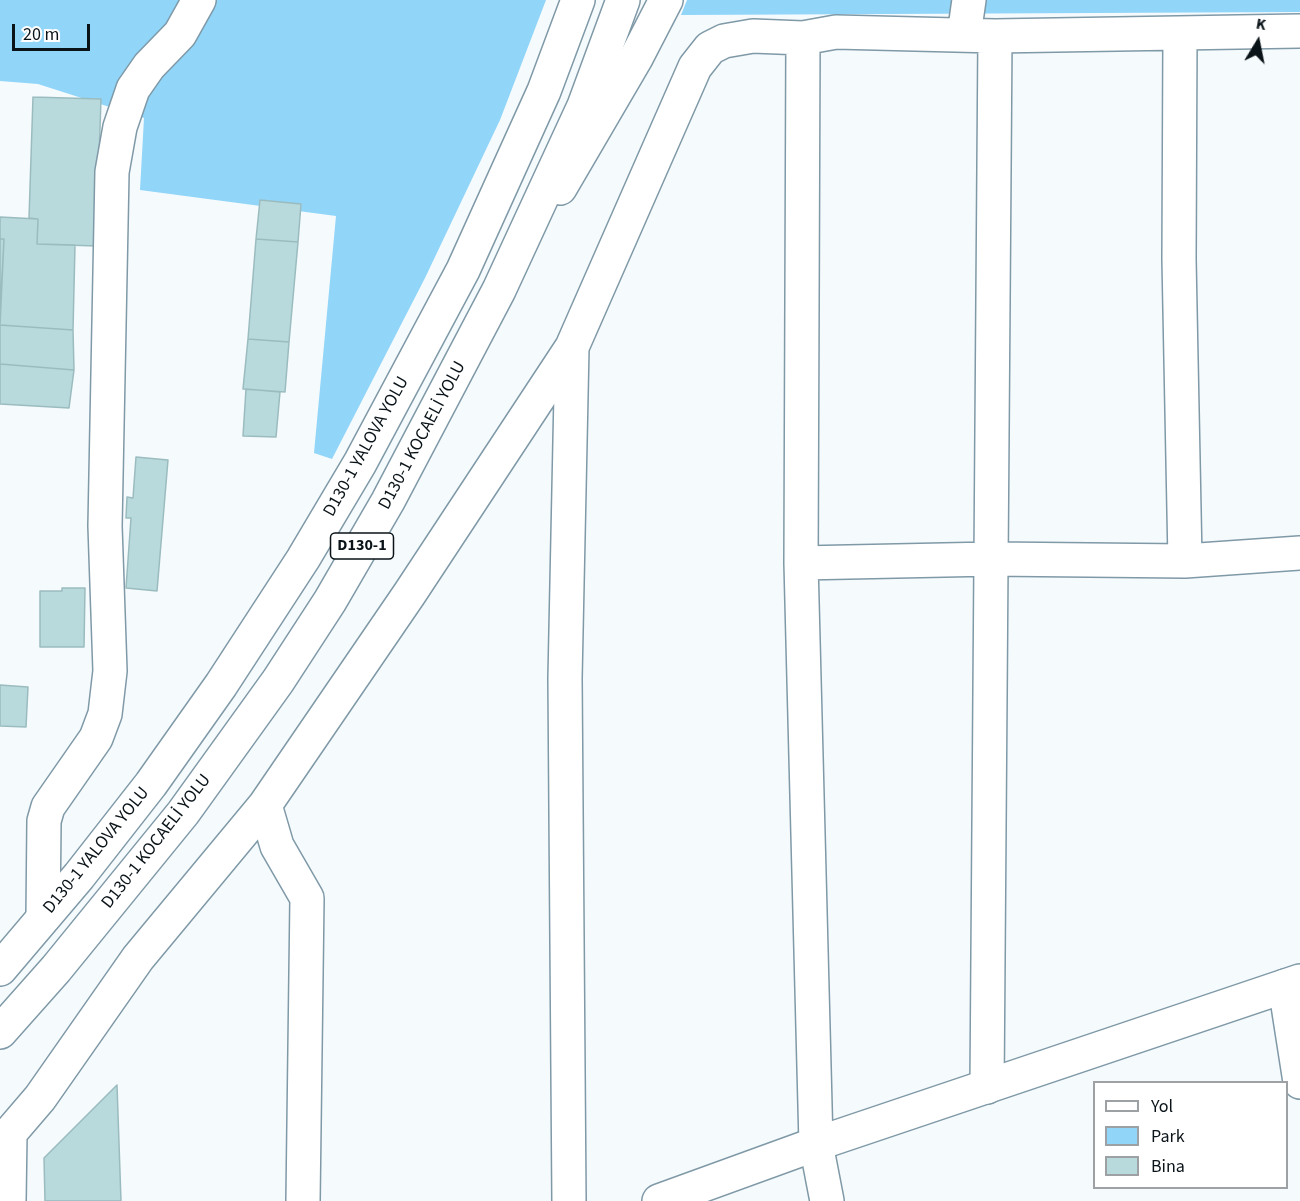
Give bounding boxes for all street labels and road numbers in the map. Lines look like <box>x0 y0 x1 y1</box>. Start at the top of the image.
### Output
street label: D130-1 KOCAELİ YOLU <box>375 358 471 514</box>
street label: D130-1 YALOVA YOLU <box>320 373 414 521</box>
road number: D130-1 <box>330 533 394 559</box>
street label: D130-1 KOCAELİ YOLU <box>98 770 216 914</box>
street label: D130-1 YALOVA YOLU <box>39 783 155 919</box>

